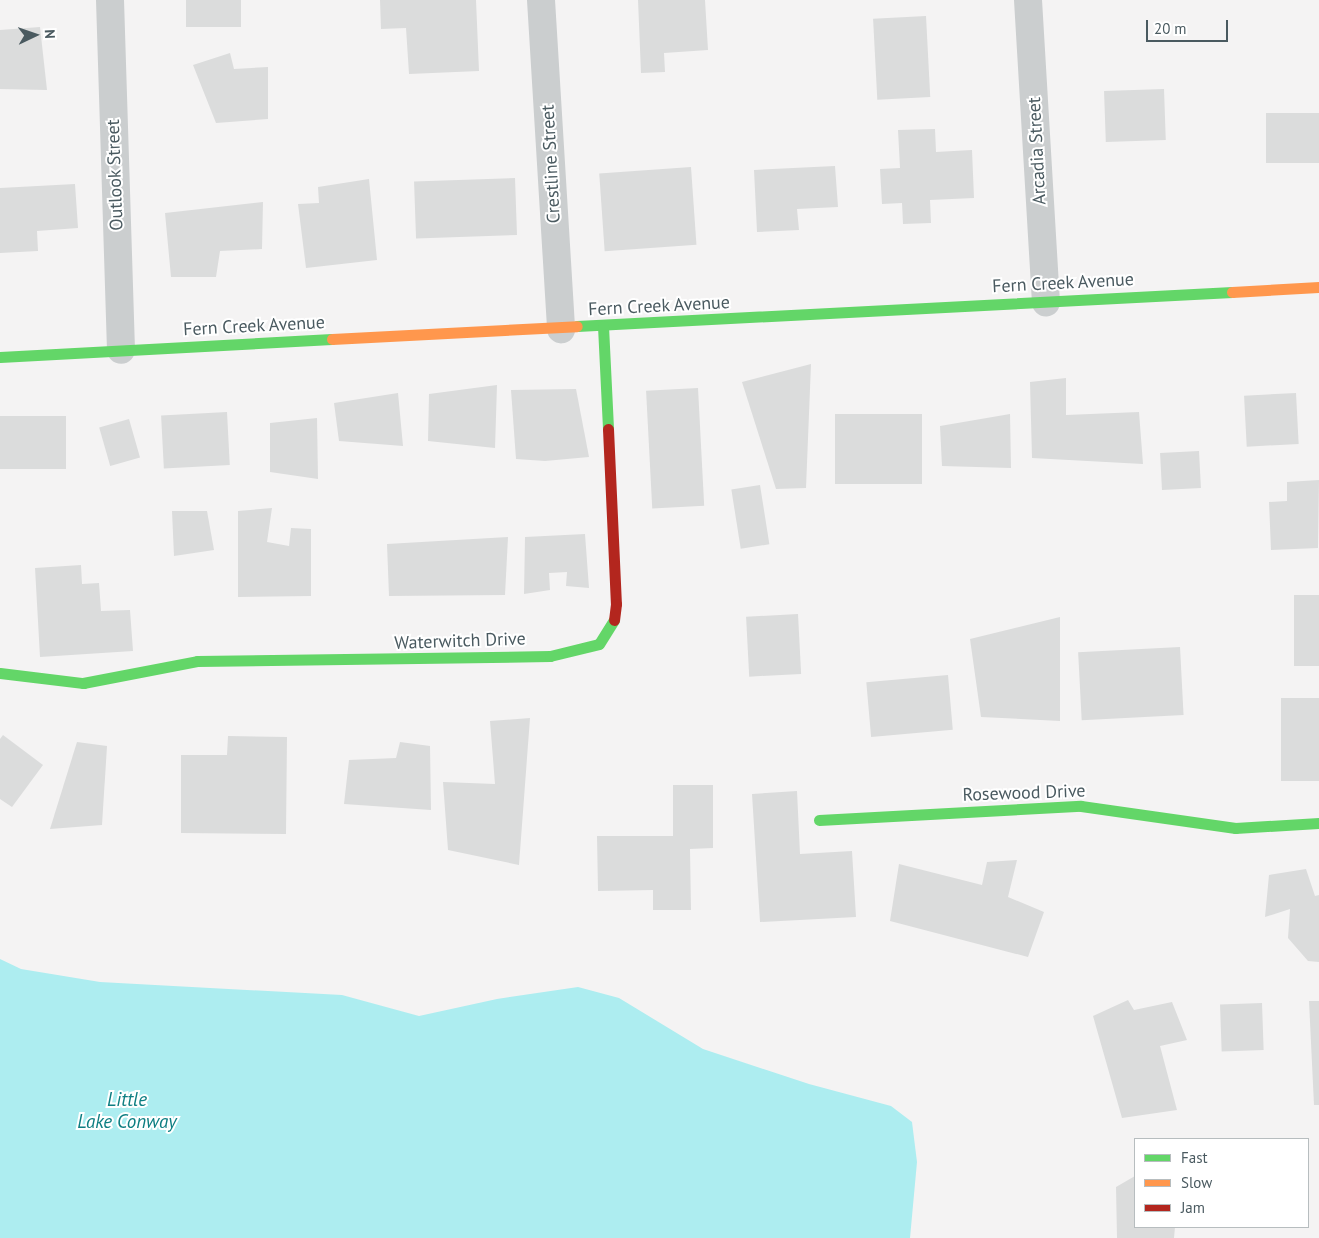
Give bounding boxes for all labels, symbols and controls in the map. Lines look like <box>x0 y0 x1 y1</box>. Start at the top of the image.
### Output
north arrow <box>10 10 60 60</box>
scale bar <box>1149 10 1232 42</box>
text: 20 m <box>1154 19 1187 38</box>
text: N <box>41 29 59 39</box>
street label: Arcadia Street <box>1023 97 1051 205</box>
street label: Crestline Street <box>537 104 565 224</box>
street label: Outlook Street <box>102 119 128 231</box>
street label: Fern Creek Avenue <box>991 268 1135 298</box>
street label: Fern Creek Avenue <box>587 291 731 321</box>
street label: Fern Creek Avenue <box>182 311 326 341</box>
street label: Waterwitch Drive <box>394 628 526 654</box>
street label: Rosewood Drive <box>962 780 1086 806</box>
water label: Little Lake Conway <box>77 1089 177 1133</box>
legend <box>1134 1138 1309 1228</box>
text: Fast <box>1181 1148 1208 1167</box>
text: Slow <box>1181 1173 1212 1192</box>
text: Jam <box>1181 1198 1205 1217</box>

